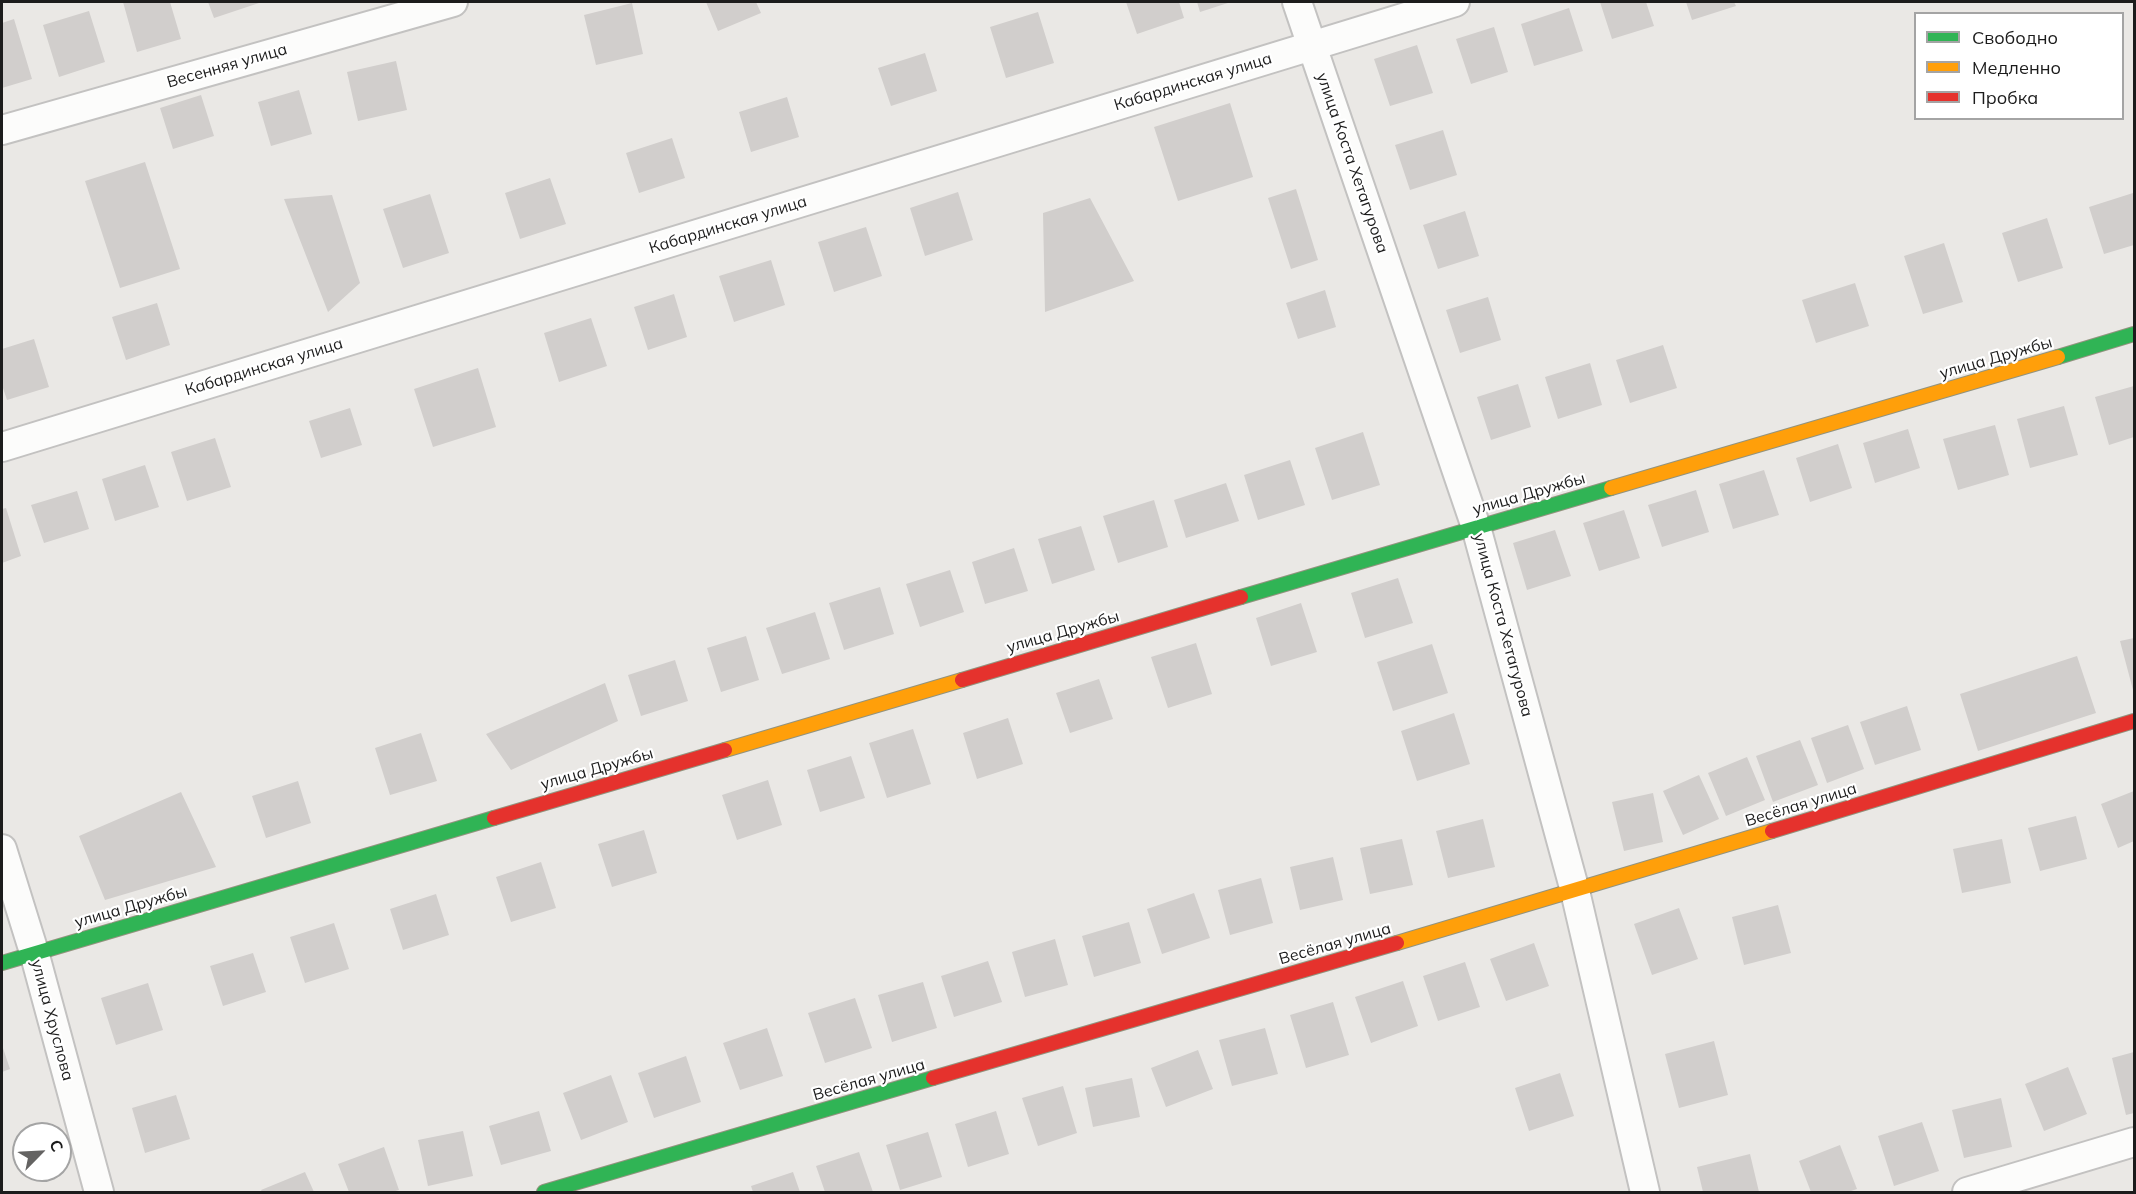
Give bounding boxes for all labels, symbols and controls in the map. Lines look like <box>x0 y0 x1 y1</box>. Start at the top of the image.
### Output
legend <box>1914 12 2124 120</box>
text: Свободно <box>1972 26 2058 49</box>
street label: Весенняя улица <box>165 40 289 92</box>
street label: Кабардинская улица <box>1112 49 1274 115</box>
text: Медленно <box>1972 56 2061 79</box>
street label: улица Коста Хетагурова <box>1312 70 1392 256</box>
text: Пробка <box>1972 86 2038 109</box>
street label: Кабардинская улица <box>647 192 809 258</box>
street label: улица Дружбы <box>1938 333 2054 383</box>
street label: Кабардинская улица <box>183 334 345 400</box>
street label: улица Дружбы <box>1471 469 1587 519</box>
street label: улица Коста Хетагурова <box>1469 531 1537 719</box>
street label: улица Дружбы <box>1005 607 1121 657</box>
street label: улица Дружбы <box>539 744 655 794</box>
street label: Весёлая улица <box>1743 779 1859 831</box>
street label: улица Дружбы <box>73 882 189 932</box>
street label: Весёлая улица <box>1277 919 1393 969</box>
street label: улица Хруслова <box>27 957 77 1083</box>
street label: Весёлая улица <box>811 1055 927 1105</box>
north arrow <box>12 1122 72 1182</box>
text: С <box>45 1136 68 1155</box>

